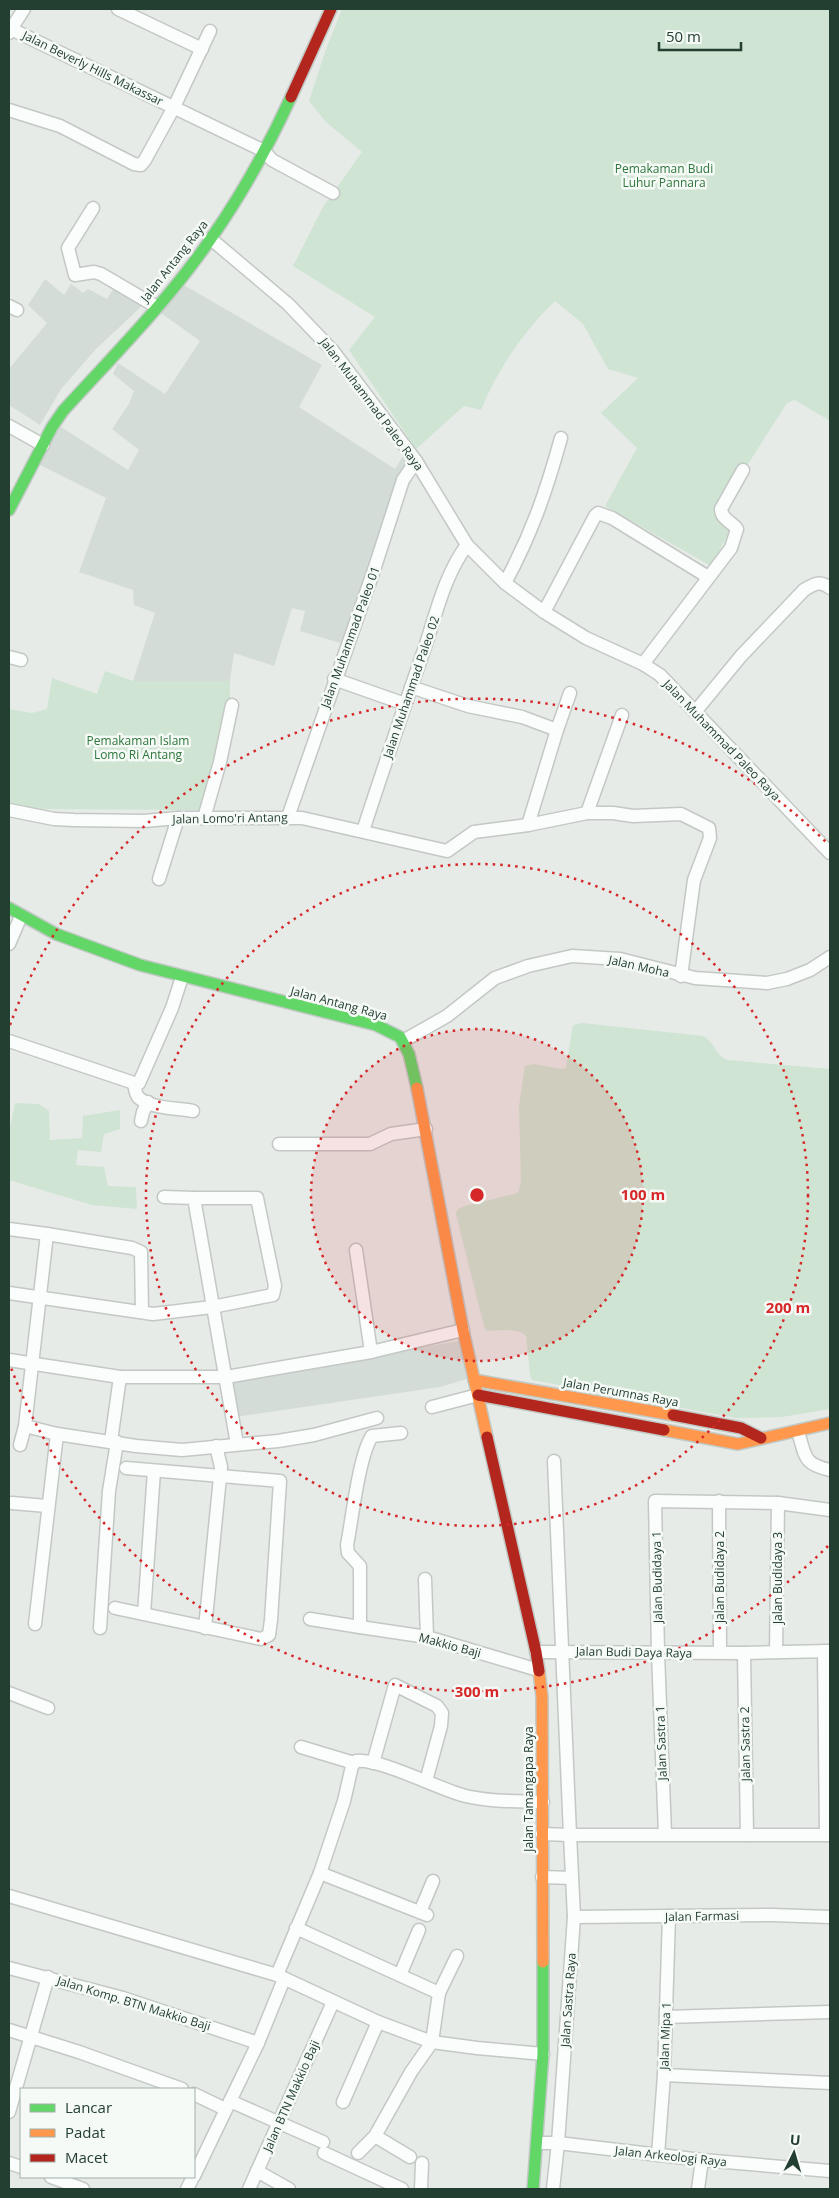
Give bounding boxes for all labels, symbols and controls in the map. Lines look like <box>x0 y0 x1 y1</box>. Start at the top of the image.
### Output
scale bar <box>659 20 742 52</box>
street label: Jalan Beverly Hills Makassar <box>19 26 166 110</box>
text: 50 m <box>666 26 701 46</box>
park label: Pemakaman Budi Luhur Pannara <box>615 160 713 191</box>
street label: Jalan Antang Raya <box>136 216 211 306</box>
street label: Jalan Muhammad Paleo Raya <box>316 333 428 474</box>
street label: Jalan Muhammad Paleo 01 <box>316 564 384 711</box>
street label: Jalan Muhammad Paleo 02 <box>378 614 443 761</box>
street label: Jalan Muhammad Paleo Raya <box>659 675 785 804</box>
park label: Pemakaman Islam Lomo Ri Antang <box>87 732 189 763</box>
street label: Jalan Lomo'ri Antang <box>171 808 288 828</box>
street label: Jalan Moha <box>606 951 671 981</box>
street label: Jalan Antang Raya <box>288 982 389 1024</box>
text: 100 m <box>621 1184 665 1204</box>
centre of rings <box>468 1186 486 1204</box>
text: 200 m <box>766 1297 810 1317</box>
street label: Jalan Perumnas Raya <box>561 1373 680 1411</box>
street label: Jalan Budidaya 1 <box>648 1531 666 1624</box>
street label: Jalan Budidaya 2 <box>711 1531 728 1624</box>
street label: Jalan Budidaya 3 <box>769 1532 786 1625</box>
street label: Makkio Baji <box>417 1629 483 1661</box>
street label: Jalan Budi Daya Raya <box>575 1642 692 1662</box>
text: 300 m <box>455 1681 499 1701</box>
street label: Jalan Sastra 1 <box>651 1705 671 1782</box>
street label: Jalan Sastra 2 <box>736 1706 754 1783</box>
street label: Jalan Tamangapa Raya <box>520 1726 537 1853</box>
street label: Jalan Farmasi <box>664 1907 739 1925</box>
street label: Jalan Sastra Raya <box>556 1952 580 2049</box>
street label: Jalan Komp. BTN Makkio Baji <box>54 1971 213 2034</box>
street label: Jalan Mipa 1 <box>655 2002 675 2071</box>
street label: Jalan BTN Makkio Baji <box>258 2038 323 2155</box>
legend <box>20 2088 195 2178</box>
text: Lancar <box>65 2097 112 2117</box>
text: Padat <box>65 2122 105 2142</box>
north arrow <box>769 2128 819 2178</box>
text: U <box>789 2130 801 2149</box>
street label: Jalan Arkeologi Raya <box>613 2142 728 2170</box>
text: Macet <box>65 2147 108 2167</box>

